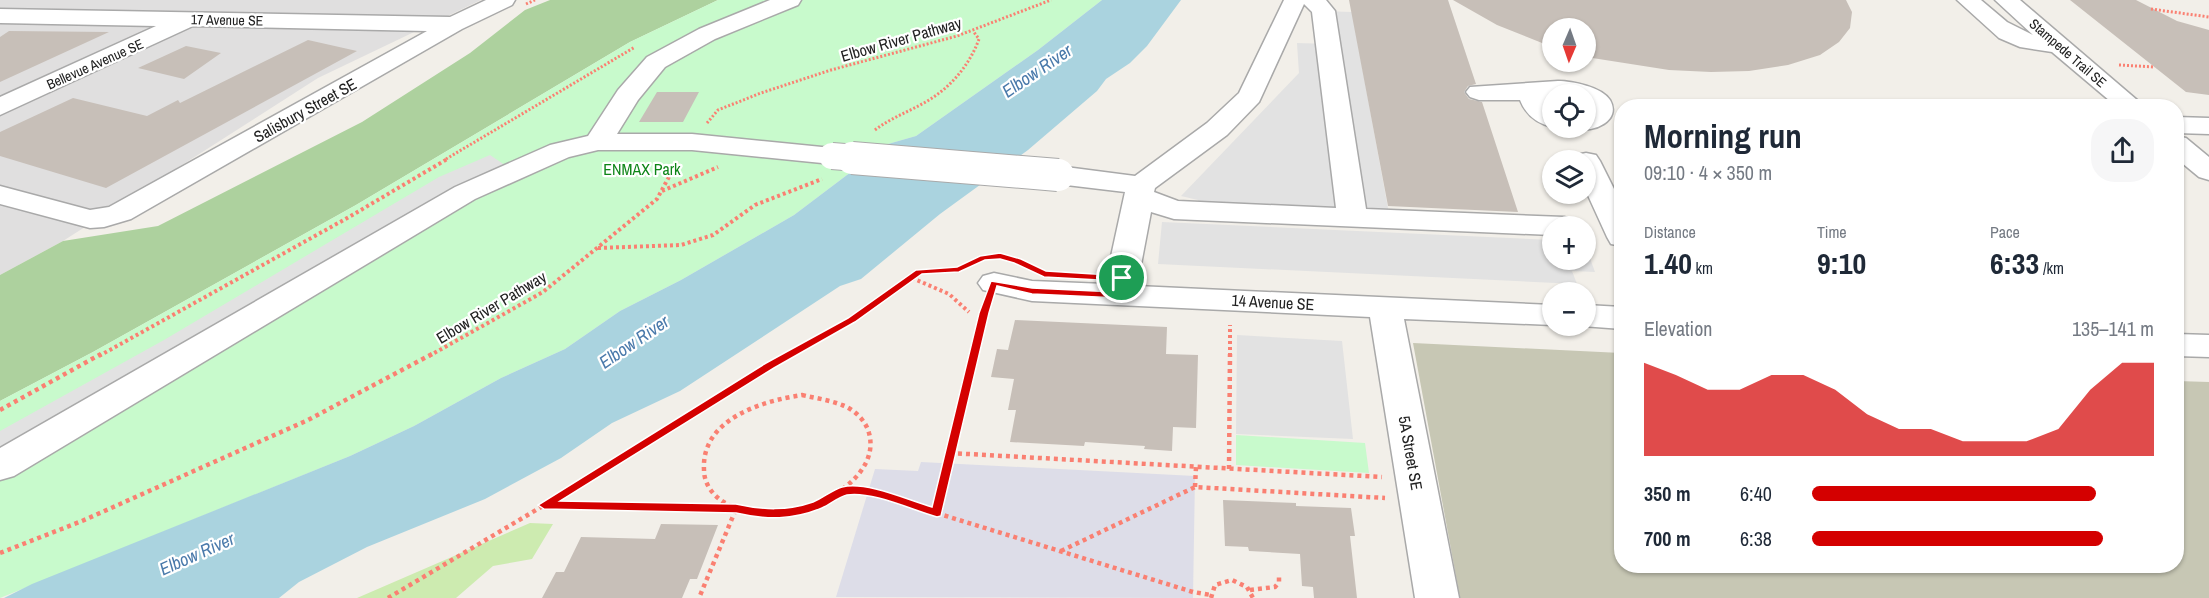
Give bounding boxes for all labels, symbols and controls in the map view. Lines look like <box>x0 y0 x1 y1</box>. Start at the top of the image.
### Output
street label: 17 Avenue SE <box>191 10 263 30</box>
street label: Elbow River Pathway <box>838 11 964 67</box>
street label: Stampede Trail SE <box>2026 15 2110 91</box>
north arrow <box>1542 18 1596 72</box>
map controls <box>1542 18 1596 336</box>
street label: Bellevue Avenue SE <box>44 35 146 93</box>
water label: Elbow River <box>997 37 1078 103</box>
street label: Salisbury Street SE <box>250 73 360 147</box>
button: locate <box>1542 84 1596 138</box>
text: Morning run <box>1644 114 1802 158</box>
button: share <box>2091 119 2154 182</box>
button: layers <box>1542 150 1596 204</box>
park label: ENMAX Park <box>603 158 681 180</box>
text: 09:10 · 4 × 350 m <box>1644 159 1772 186</box>
button: + <box>1542 216 1596 270</box>
text: Distance <box>1644 221 1696 243</box>
text: Time <box>1817 221 1847 243</box>
text: Pace <box>1990 221 2020 243</box>
text: 1.40 <box>1644 243 1692 283</box>
text: 9:10 <box>1817 243 1866 283</box>
text: 6:33 <box>1990 243 2039 283</box>
pin <box>1096 252 1147 303</box>
text: km <box>1692 257 1713 279</box>
text: /km <box>2039 257 2064 279</box>
icon: arrive <box>1105 261 1138 294</box>
street label: Elbow River Pathway <box>432 265 550 349</box>
button: − <box>1542 282 1596 336</box>
street label: 14 Avenue SE <box>1231 289 1315 315</box>
water label: Elbow River <box>594 308 675 374</box>
text: Elevation <box>1644 315 1712 342</box>
text: 135–141 m <box>2072 315 2154 342</box>
street label: 5A Street SE <box>1394 414 1428 492</box>
text: 350 m <box>1644 480 1691 507</box>
text: 6:40 <box>1740 480 1772 507</box>
text: 700 m <box>1644 525 1691 552</box>
text: 6:38 <box>1740 525 1772 552</box>
water label: Elbow River <box>155 526 239 581</box>

